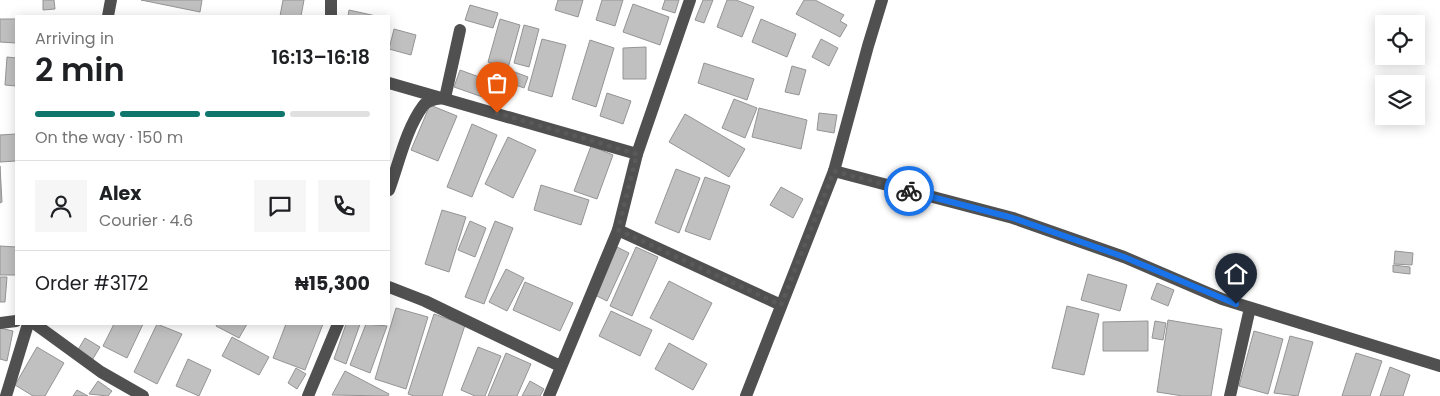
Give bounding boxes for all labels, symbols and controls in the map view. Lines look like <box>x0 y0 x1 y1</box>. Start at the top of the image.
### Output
map controls <box>1375 15 1425 125</box>
button: locate <box>1375 15 1425 65</box>
text: Arriving in <box>35 27 114 50</box>
text: 16:13–16:18 <box>271 44 370 71</box>
text: 2 min <box>35 47 125 92</box>
pin <box>476 62 518 113</box>
icon: bag <box>483 69 511 97</box>
button: layers <box>1375 75 1425 125</box>
text: On the way · 150 m <box>35 126 183 149</box>
courier <box>884 166 934 216</box>
icon: bike <box>895 177 923 205</box>
button: person <box>35 180 87 232</box>
text: Alex <box>99 180 141 207</box>
button: chat <box>254 180 306 232</box>
button: phone <box>318 180 370 232</box>
text: Courier · 4.6 <box>99 209 193 232</box>
pin <box>1215 253 1257 304</box>
icon: home <box>1222 260 1250 288</box>
text: Order #3172 <box>35 270 148 297</box>
text: ₦15,300 <box>295 270 370 297</box>

